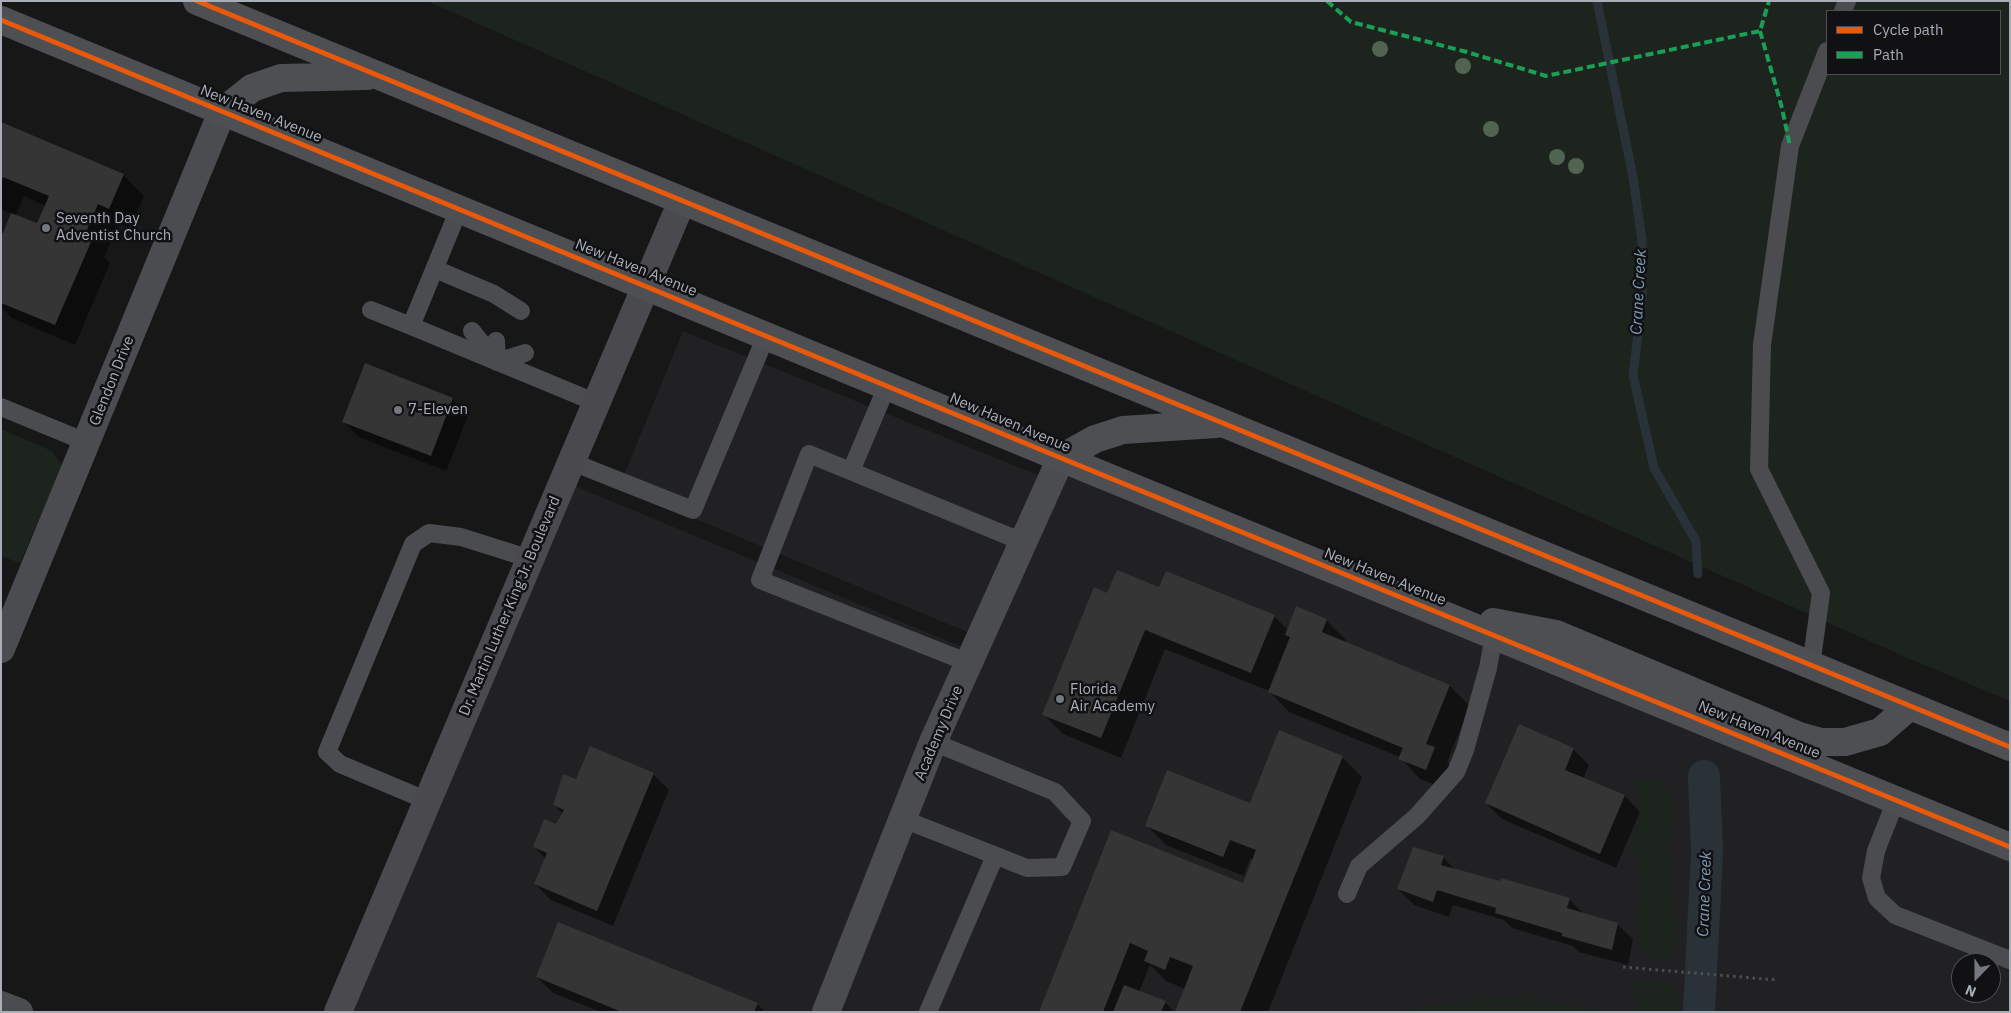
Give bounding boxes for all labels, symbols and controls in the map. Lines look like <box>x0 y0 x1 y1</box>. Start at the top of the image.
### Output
legend <box>1826 10 2001 75</box>
text: Cycle path <box>1873 20 1944 39</box>
text: Path <box>1873 45 1904 64</box>
street label: New Haven Avenue <box>197 81 325 147</box>
place label: Seventh Day Adventist Church <box>56 210 171 245</box>
marker: Seventh Day Adventist Church <box>40 222 52 234</box>
street label: New Haven Avenue <box>572 235 700 301</box>
water label: Crane Creek <box>1627 249 1651 335</box>
street label: Glendon Drive <box>86 333 138 429</box>
street label: New Haven Avenue <box>947 389 1073 457</box>
place label: 7-Eleven <box>408 401 468 419</box>
marker: 7-Eleven <box>392 404 404 416</box>
street label: Dr. Martin Luther King Jr. Boulevard <box>455 493 565 719</box>
street label: New Haven Avenue <box>1321 544 1449 610</box>
place label: Florida Air Academy <box>1070 681 1155 716</box>
street label: Academy Drive <box>911 683 967 783</box>
marker: Florida Air Academy <box>1054 693 1066 705</box>
street label: New Haven Avenue <box>1695 697 1823 763</box>
water label: Crane Creek <box>1694 851 1716 937</box>
north arrow <box>1951 953 2001 1003</box>
text: N <box>1963 981 1979 1001</box>

